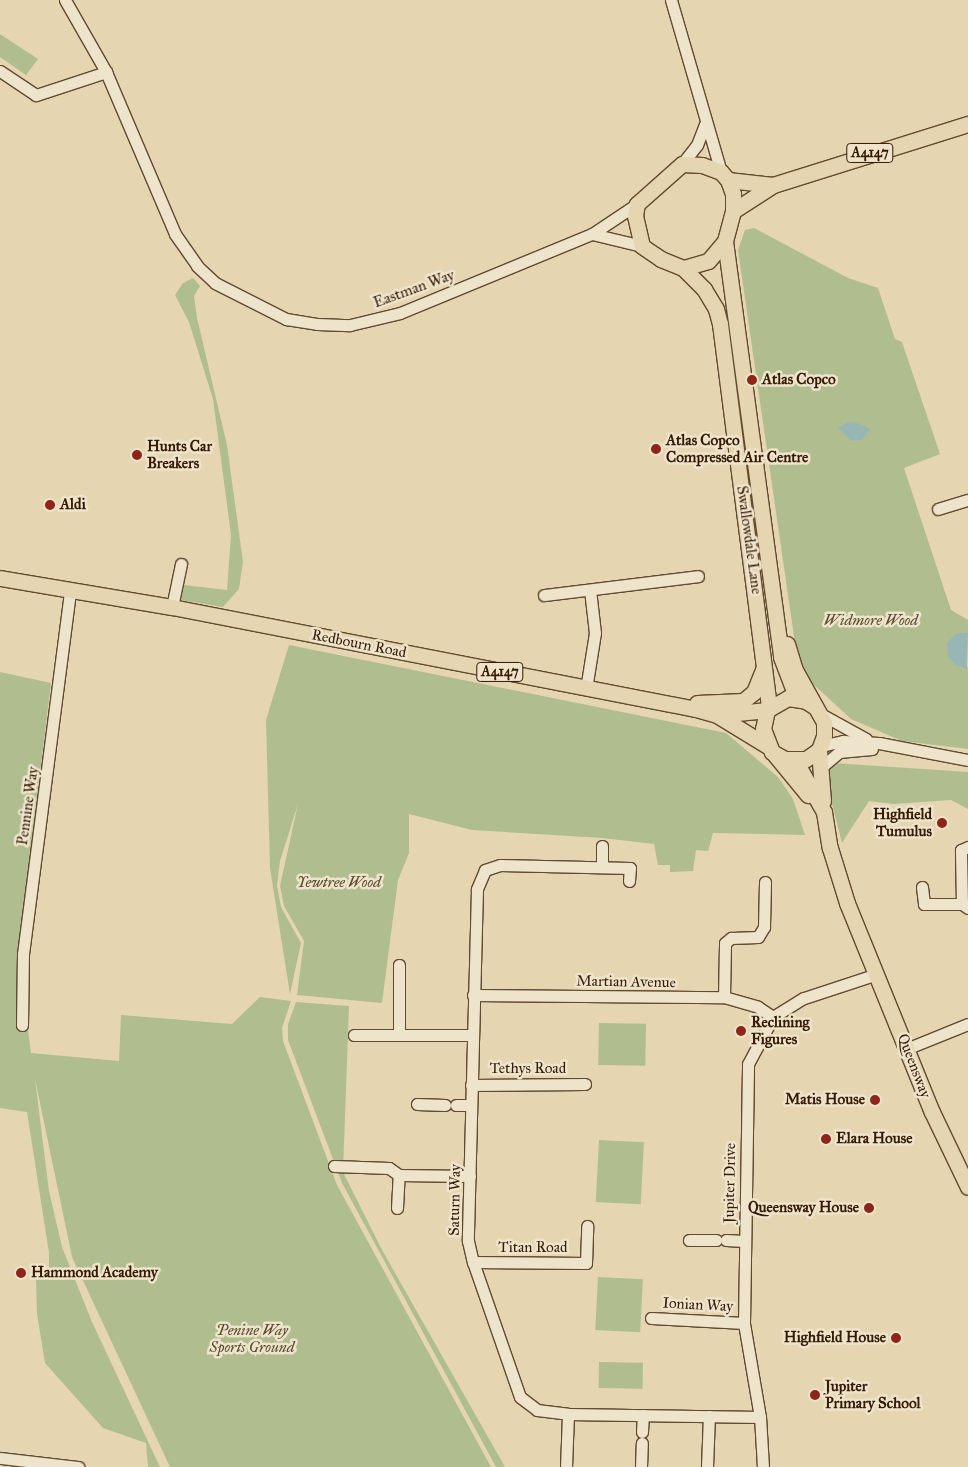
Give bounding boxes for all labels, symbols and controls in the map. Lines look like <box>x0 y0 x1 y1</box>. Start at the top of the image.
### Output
road number: A4147 <box>846 142 894 164</box>
street label: Eastman Way <box>371 266 457 312</box>
place label: Atlas Copco <box>762 371 836 389</box>
marker: Atlas Copco <box>746 374 758 386</box>
place label: Atlas Copco Compressed Air Centre <box>666 431 808 466</box>
place label: Hunts Car Breakers <box>147 437 212 472</box>
marker: Atlas Copco Compressed Air Centre <box>650 443 662 455</box>
marker: Hunts Car Breakers <box>131 449 143 461</box>
street label: Swallowdale Lane <box>732 485 766 595</box>
place label: Aldi <box>60 496 86 514</box>
marker: Aldi <box>44 499 56 511</box>
park label: Widmore Wood <box>824 612 918 630</box>
street label: Redbourn Road <box>310 626 408 662</box>
road number: A4147 <box>476 660 524 684</box>
street label: Pennine Way <box>14 766 42 846</box>
place label: Highfield Tumulus <box>873 805 932 840</box>
marker: Highfield Tumulus <box>936 817 948 829</box>
park label: Yewtree Wood <box>297 874 381 892</box>
street label: Martian Avenue <box>576 972 676 992</box>
place label: Reclining Figures <box>751 1013 810 1048</box>
marker: Reclining Figures <box>735 1025 747 1037</box>
street label: Queensway <box>893 1031 935 1101</box>
street label: Tethys Road <box>490 1060 566 1078</box>
place label: Matis House <box>785 1091 865 1109</box>
marker: Matis House <box>869 1094 881 1106</box>
place label: Elara House <box>836 1130 913 1148</box>
marker: Elara House <box>820 1133 832 1145</box>
street label: Jupiter Drive <box>720 1143 740 1223</box>
street label: Saturn Way <box>445 1164 465 1236</box>
place label: Queensway House <box>748 1199 859 1217</box>
marker: Queensway House <box>863 1202 875 1214</box>
street label: Titan Road <box>498 1239 568 1257</box>
place label: Hammond Academy <box>31 1264 158 1282</box>
marker: Hammond Academy <box>15 1267 27 1279</box>
street label: Ionian Way <box>662 1294 734 1316</box>
park label: Penine Way Sports Ground <box>209 1321 295 1356</box>
place label: Highfield House <box>784 1329 886 1347</box>
marker: Highfield House <box>890 1332 902 1344</box>
place label: Jupiter Primary School <box>825 1377 921 1412</box>
marker: Jupiter Primary School <box>809 1389 821 1401</box>

